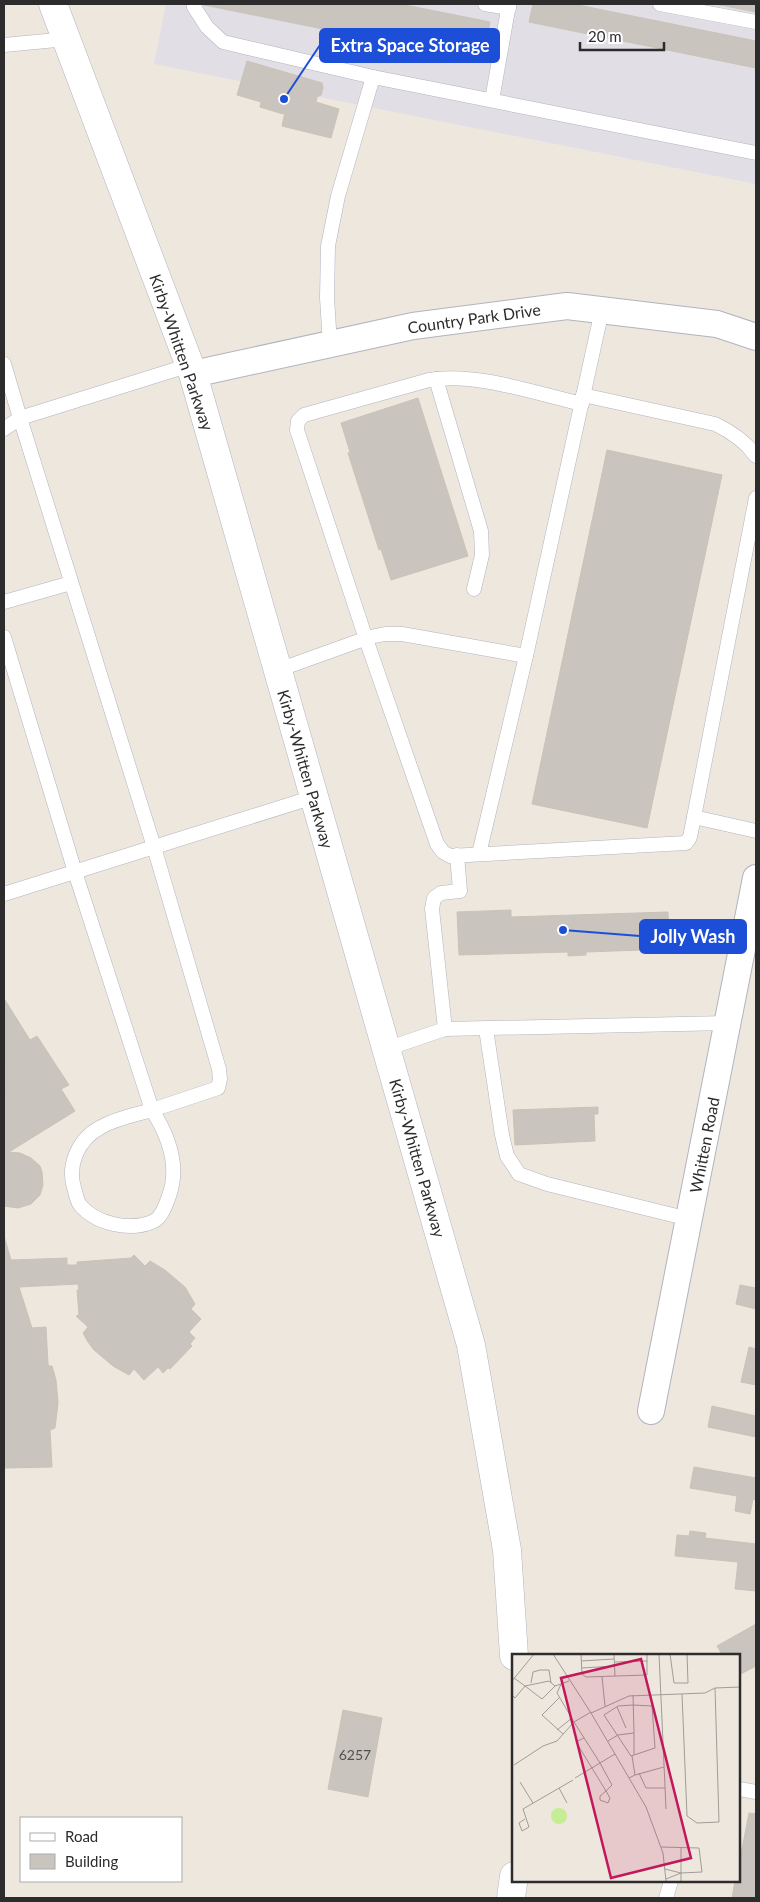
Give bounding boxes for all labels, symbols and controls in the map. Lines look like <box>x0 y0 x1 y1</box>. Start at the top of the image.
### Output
scale bar <box>580 20 664 52</box>
text: 20 m <box>588 27 622 45</box>
callout: Extra Space Storage <box>320 29 499 62</box>
text: Extra Space Storage <box>330 34 490 56</box>
street label: Kirby-Whitten Parkway <box>146 271 218 433</box>
street label: Country Park Drive <box>406 299 542 337</box>
street label: Kirby-Whitten Parkway <box>274 687 338 851</box>
callout: Jolly Wash <box>640 920 746 953</box>
text: Jolly Wash <box>650 925 736 947</box>
street label: Kirby-Whitten Parkway <box>386 1076 450 1240</box>
street label: Whitten Road <box>685 1096 723 1194</box>
inset map <box>512 1654 740 1882</box>
house number: 6257 <box>339 1746 371 1763</box>
legend <box>20 1817 182 1882</box>
text: Road <box>65 1827 98 1845</box>
text: Building <box>65 1852 118 1870</box>

